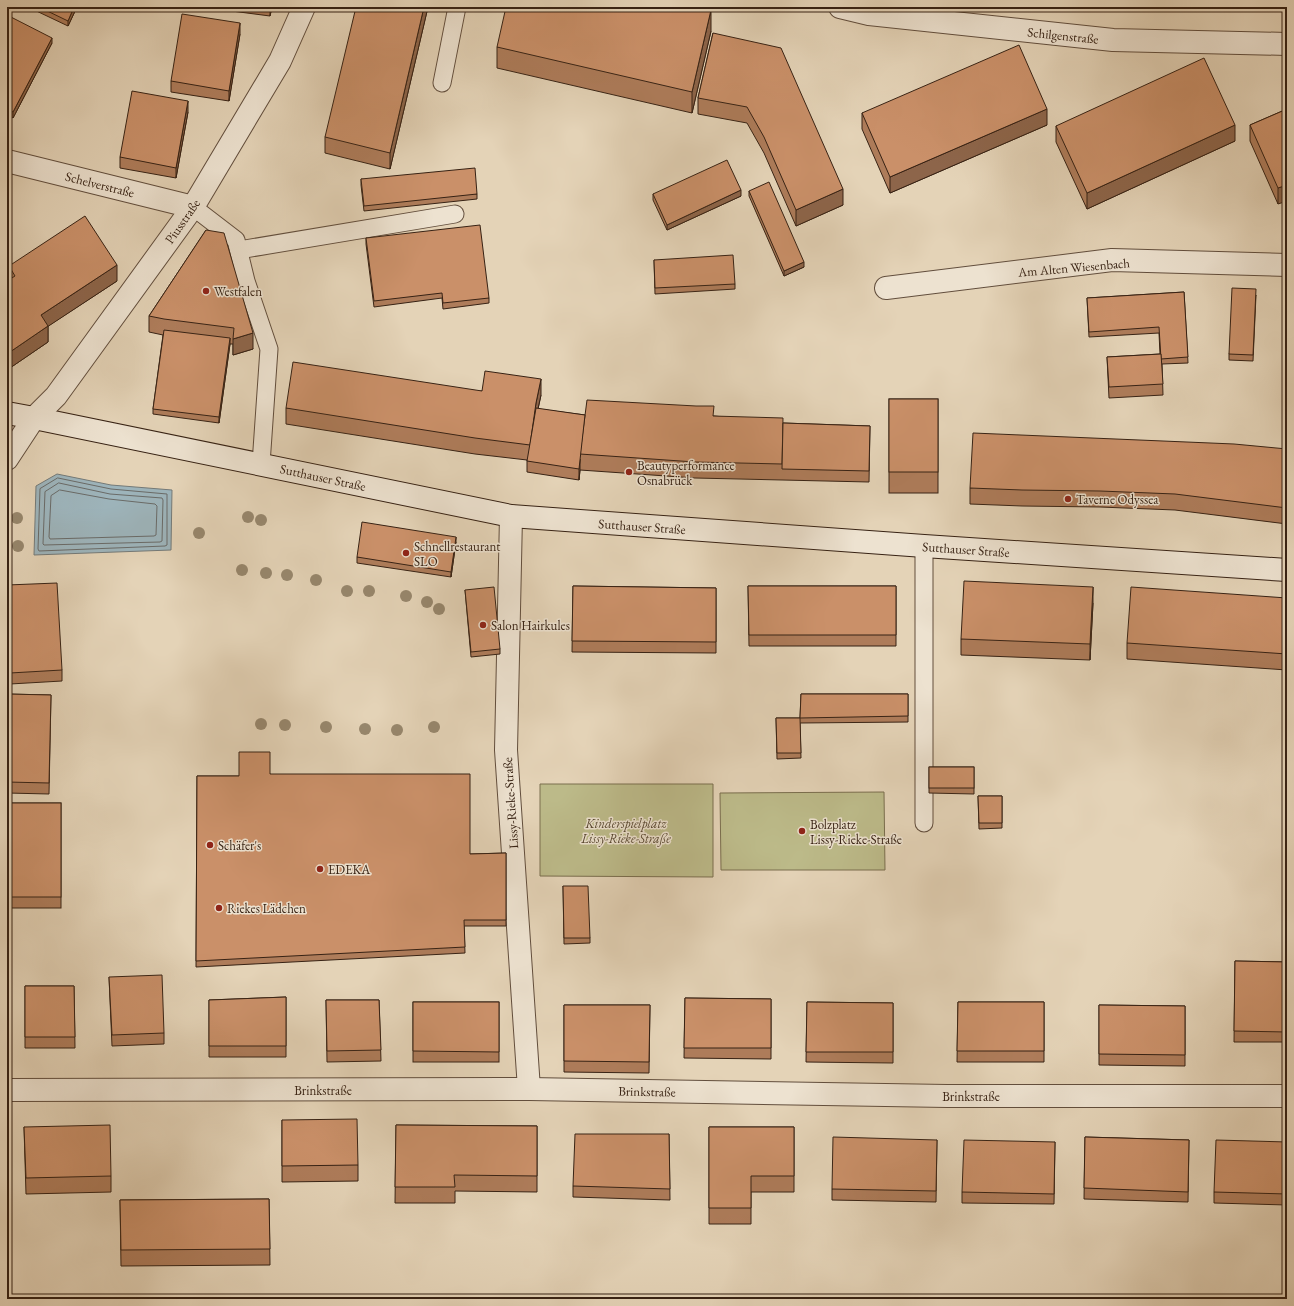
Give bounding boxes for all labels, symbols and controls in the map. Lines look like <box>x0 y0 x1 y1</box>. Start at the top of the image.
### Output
street label: Schilgenstraße <box>1027 23 1099 48</box>
street label: Schelverstraße <box>64 168 136 201</box>
street label: Piusstraße <box>161 196 204 247</box>
street label: Am Alten Wiesenbach <box>1016 254 1131 281</box>
place label: Westfalen <box>214 283 262 300</box>
marker: Westfalen <box>201 286 211 296</box>
place label: Beautyperformance Osnabrück <box>637 457 735 489</box>
street label: Sutthauser Straße <box>278 460 367 495</box>
marker: Beautyperformance Osnabrück <box>624 467 634 477</box>
place label: Taverne Odyssea <box>1076 491 1159 508</box>
marker: Taverne Odyssea <box>1063 494 1073 504</box>
street label: Sutthauser Straße <box>598 515 686 538</box>
place label: Schnellrestaurant SLO <box>414 538 500 570</box>
street label: Sutthauser Straße <box>922 538 1010 561</box>
marker: Schnellrestaurant SLO <box>401 548 411 558</box>
place label: Salon Hairkules <box>491 617 570 634</box>
marker: Salon Hairkules <box>478 620 488 630</box>
street label: Lissy-Rieke-Straße <box>499 757 522 849</box>
park label: Kinderspielplatz Lissy-Rieke-Straße <box>580 815 671 847</box>
place label: Bolzplatz Lissy-Rieke-Straße <box>810 816 902 848</box>
marker: Bolzplatz Lissy-Rieke-Straße <box>797 826 807 836</box>
place label: Schäfer's <box>218 837 261 854</box>
marker: Schäfer's <box>205 840 215 850</box>
place label: EDEKA <box>328 861 371 878</box>
marker: EDEKA <box>315 864 325 874</box>
place label: Riekes Lädchen <box>227 900 306 917</box>
marker: Riekes Lädchen <box>214 903 224 913</box>
street label: Brinkstraße <box>294 1082 352 1099</box>
street label: Brinkstraße <box>618 1082 676 1101</box>
street label: Brinkstraße <box>942 1088 1000 1105</box>

